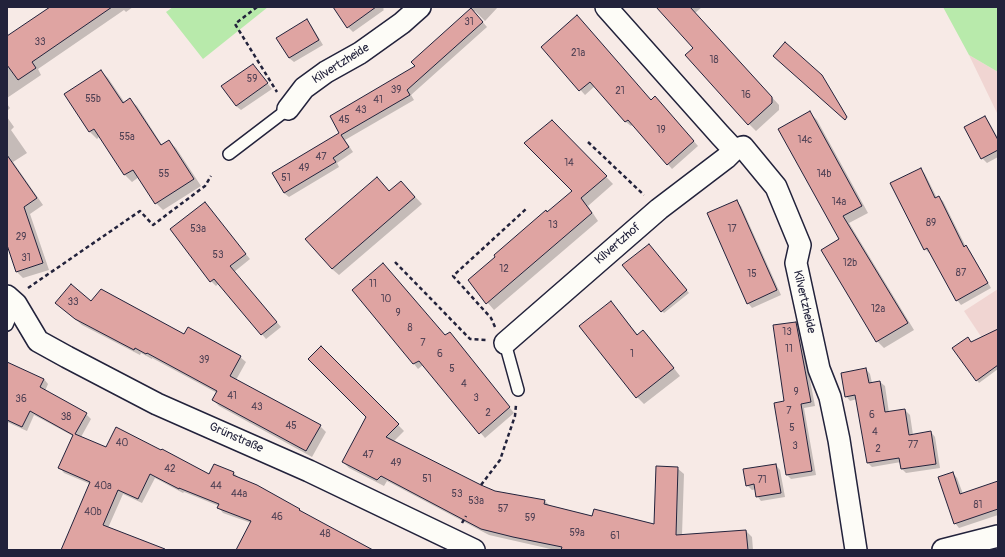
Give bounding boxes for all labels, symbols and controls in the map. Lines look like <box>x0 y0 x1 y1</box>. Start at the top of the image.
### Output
house number: 31 <box>464 16 474 28</box>
house number: 33 <box>34 36 46 48</box>
street label: Kilvertzheide <box>310 41 372 87</box>
house number: 21a <box>571 47 585 59</box>
house number: 18 <box>710 54 718 66</box>
house number: 59 <box>247 73 257 85</box>
house number: 39 <box>391 84 401 96</box>
house number: 21 <box>615 85 625 97</box>
house number: 16 <box>741 89 751 101</box>
house number: 55b <box>85 93 101 105</box>
house number: 41 <box>373 94 383 106</box>
house number: 43 <box>355 104 367 116</box>
house number: 45 <box>338 114 350 126</box>
house number: 19 <box>656 124 666 136</box>
house number: 55a <box>119 131 135 143</box>
house number: 14c <box>798 134 812 146</box>
house number: 47 <box>315 151 327 163</box>
house number: 14 <box>564 157 574 169</box>
house number: 49 <box>299 162 309 174</box>
house number: 55 <box>159 168 169 180</box>
house number: 14b <box>817 168 831 180</box>
house number: 51 <box>281 172 291 184</box>
house number: 14a <box>832 196 846 208</box>
house number: 89 <box>926 217 936 229</box>
house number: 13 <box>548 219 558 231</box>
street label: Kilvertzhof <box>592 220 644 268</box>
house number: 53a <box>190 223 206 235</box>
house number: 17 <box>727 223 737 235</box>
house number: 29 <box>16 231 26 243</box>
house number: 53 <box>213 249 223 261</box>
house number: 31 <box>21 252 31 264</box>
house number: 12b <box>843 257 857 269</box>
house number: 12 <box>499 263 509 275</box>
house number: 87 <box>956 267 966 279</box>
house number: 15 <box>747 268 757 280</box>
street label: Kilvertzheide <box>790 269 818 335</box>
house number: 11 <box>369 278 377 290</box>
house number: 10 <box>381 293 391 305</box>
house number: 33 <box>67 296 79 308</box>
house number: 12a <box>871 303 885 315</box>
house number: 9 <box>395 307 401 319</box>
house number: 8 <box>407 322 413 334</box>
house number: 13 <box>782 326 792 338</box>
house number: 7 <box>420 337 426 349</box>
house number: 11 <box>785 343 793 355</box>
house number: 6 <box>437 348 443 360</box>
house number: 1 <box>630 348 634 360</box>
house number: 39 <box>199 354 209 366</box>
house number: 5 <box>449 363 455 375</box>
house number: 4 <box>461 378 467 390</box>
house number: 9 <box>793 386 799 398</box>
house number: 41 <box>227 390 237 402</box>
house number: 3 <box>473 392 479 404</box>
house number: 36 <box>15 393 27 405</box>
house number: 43 <box>251 401 263 413</box>
house number: 7 <box>786 405 792 417</box>
house number: 2 <box>485 407 491 419</box>
house number: 6 <box>869 409 875 421</box>
house number: 38 <box>61 411 71 423</box>
street label: Grünstraße <box>207 420 265 456</box>
house number: 45 <box>285 420 297 432</box>
house number: 5 <box>789 422 795 434</box>
house number: 4 <box>872 426 878 438</box>
house number: 40 <box>116 437 128 449</box>
house number: 77 <box>908 439 918 451</box>
house number: 3 <box>792 440 798 452</box>
house number: 2 <box>875 443 881 455</box>
house number: 47 <box>362 449 374 461</box>
house number: 49 <box>391 457 401 469</box>
house number: 42 <box>164 463 176 475</box>
house number: 51 <box>422 473 432 485</box>
house number: 71 <box>757 474 767 486</box>
house number: 40a <box>94 480 112 492</box>
house number: 44 <box>210 480 222 492</box>
house number: 44a <box>231 488 247 500</box>
house number: 53 <box>452 488 462 500</box>
house number: 53a <box>468 495 484 507</box>
house number: 81 <box>974 499 982 511</box>
house number: 57 <box>498 503 508 515</box>
house number: 40b <box>84 506 102 518</box>
house number: 46 <box>271 511 283 523</box>
house number: 59 <box>525 512 535 524</box>
house number: 59a <box>569 527 585 539</box>
house number: 48 <box>320 528 330 540</box>
house number: 61 <box>610 530 620 542</box>

